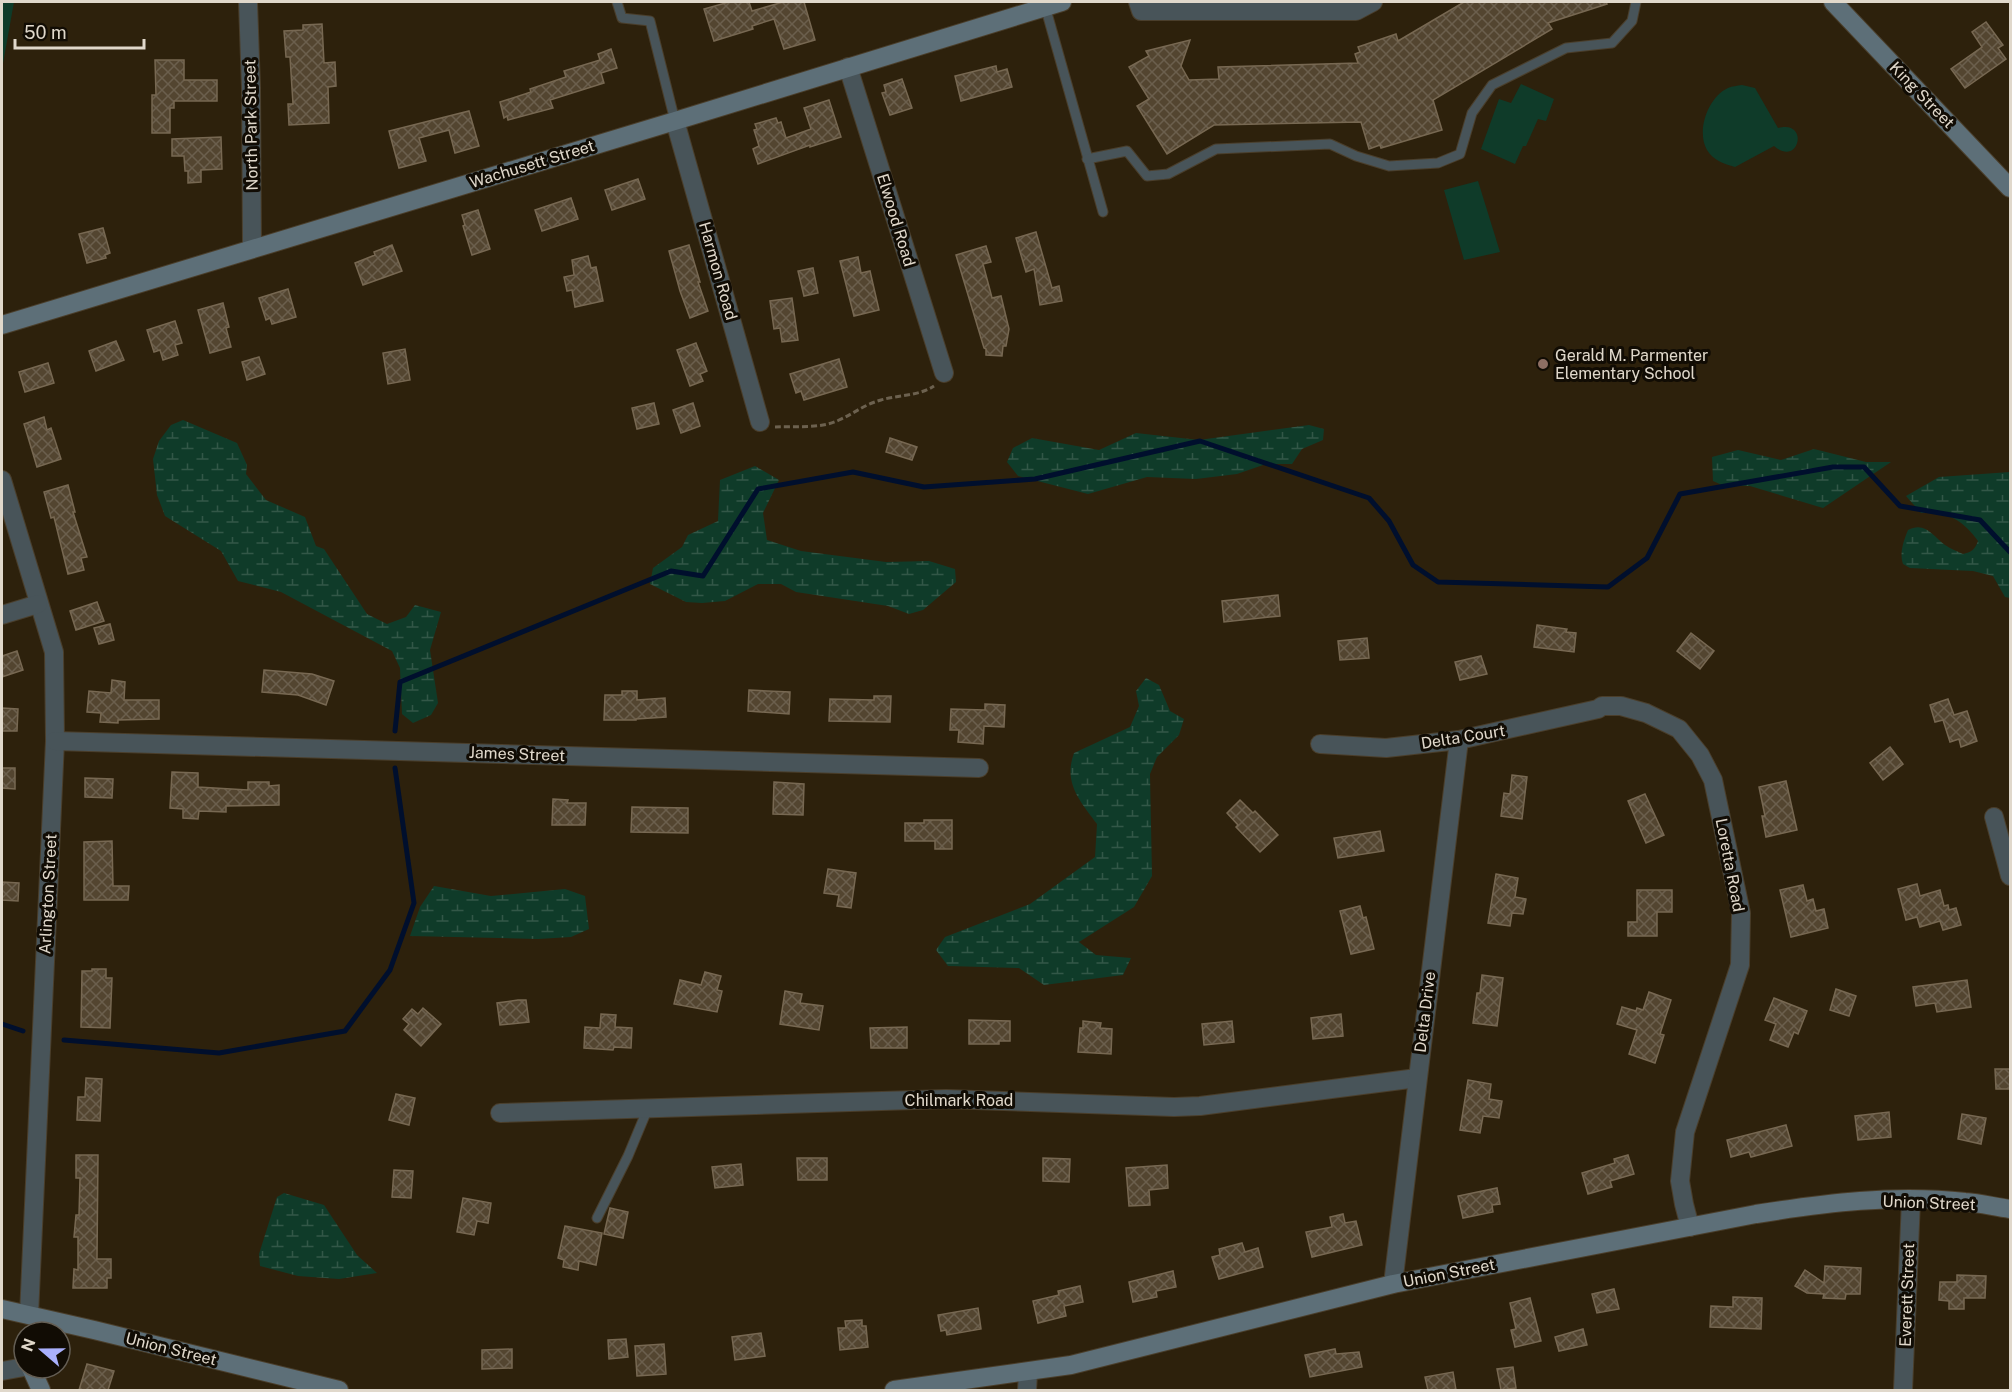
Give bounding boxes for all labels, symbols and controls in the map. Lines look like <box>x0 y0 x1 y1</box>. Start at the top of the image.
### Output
scale bar <box>15 12 144 50</box>
text: 50 m <box>24 22 67 43</box>
street label: King Street <box>1886 58 1958 132</box>
street label: North Park Street <box>240 59 262 191</box>
street label: Wachusett Street <box>467 136 597 192</box>
street label: Elwood Road <box>873 171 919 269</box>
street label: Harmon Road <box>695 220 741 322</box>
place label: Gerald M. Parmenter Elementary School <box>1555 346 1708 383</box>
marker: Gerald M. Parmenter Elementary School <box>1536 357 1550 371</box>
street label: Delta Court <box>1420 721 1506 753</box>
street label: James Street <box>468 743 566 765</box>
street label: Loretta Road <box>1712 817 1748 913</box>
street label: Arlington Street <box>35 833 61 955</box>
street label: Delta Drive <box>1411 970 1439 1054</box>
street label: Chilmark Road <box>905 1091 1013 1110</box>
street label: Union Street <box>1882 1192 1976 1214</box>
street label: Everett Street <box>1896 1243 1918 1347</box>
street label: Union Street <box>1401 1255 1497 1291</box>
north arrow <box>12 1320 72 1380</box>
street label: Union Street <box>123 1328 219 1370</box>
text: N <box>17 1336 39 1354</box>

